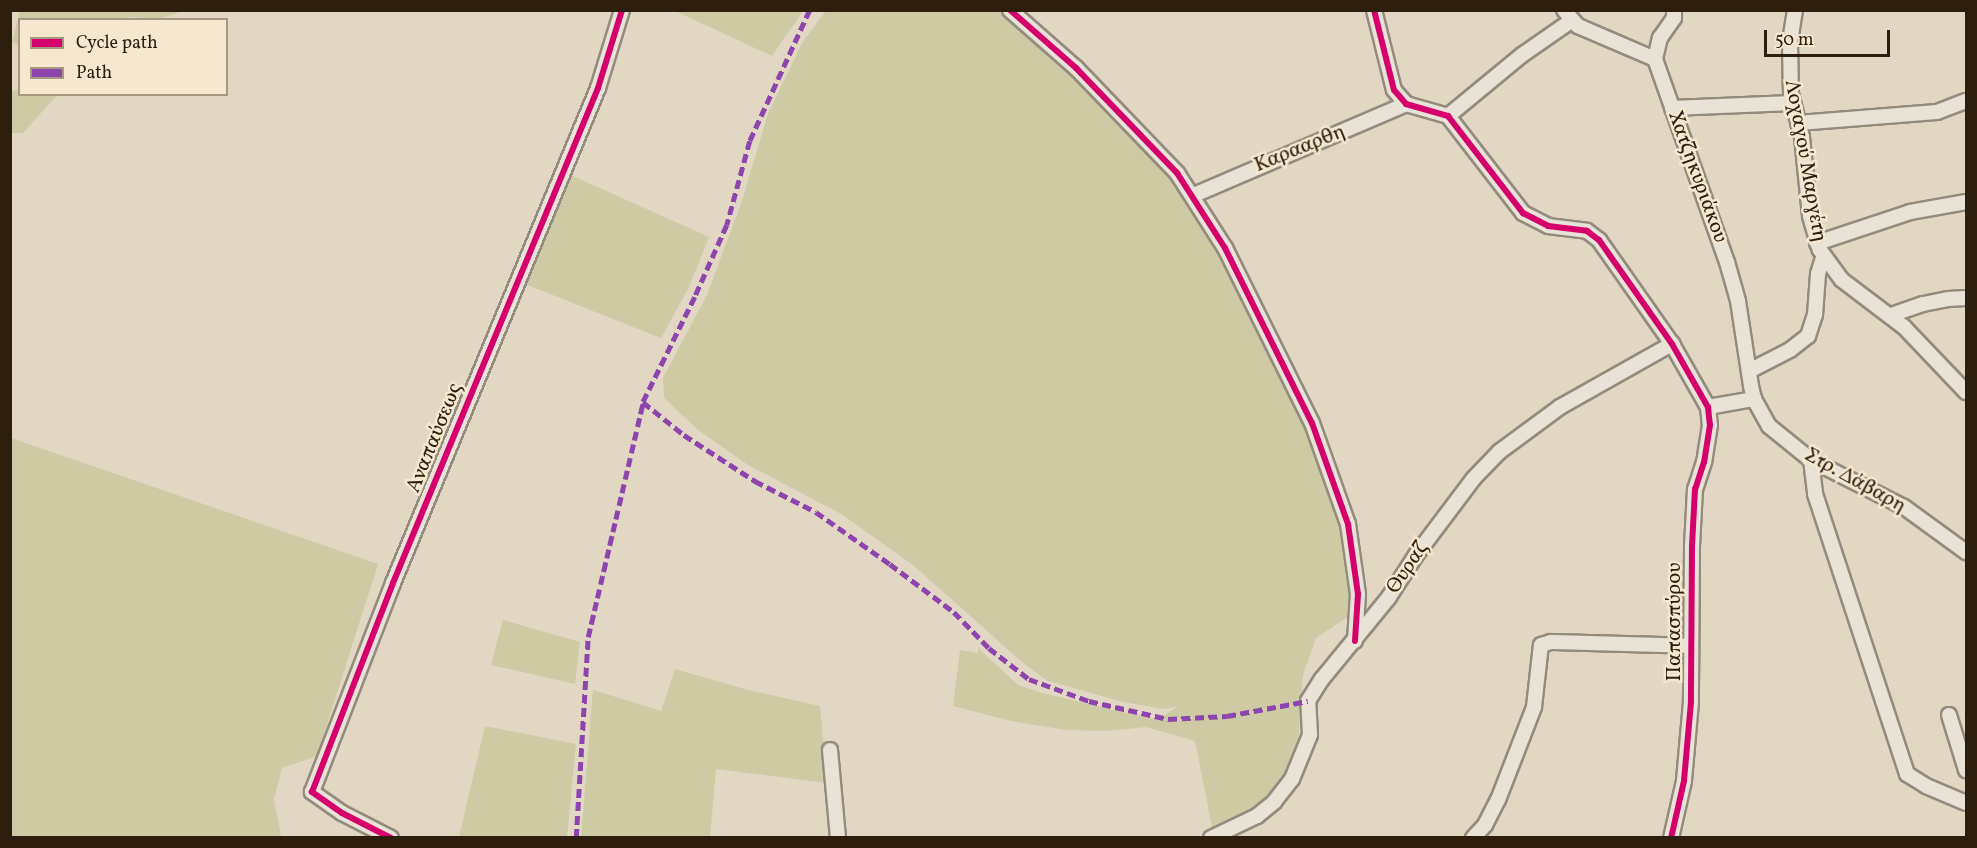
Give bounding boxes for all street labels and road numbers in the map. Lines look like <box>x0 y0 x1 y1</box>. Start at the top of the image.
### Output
street label: Λοχαγού Μαργέτη <box>1778 78 1832 244</box>
street label: Χατζηκυριάκου <box>1661 108 1733 246</box>
street label: Καρααρθη <box>1251 119 1349 179</box>
street label: Αναπαύσεως <box>402 379 468 497</box>
street label: Στρ. Δάβαρη <box>1800 443 1910 519</box>
street label: Θυραζ <box>1381 537 1435 599</box>
street label: Παπασπύρου <box>1662 563 1688 681</box>

